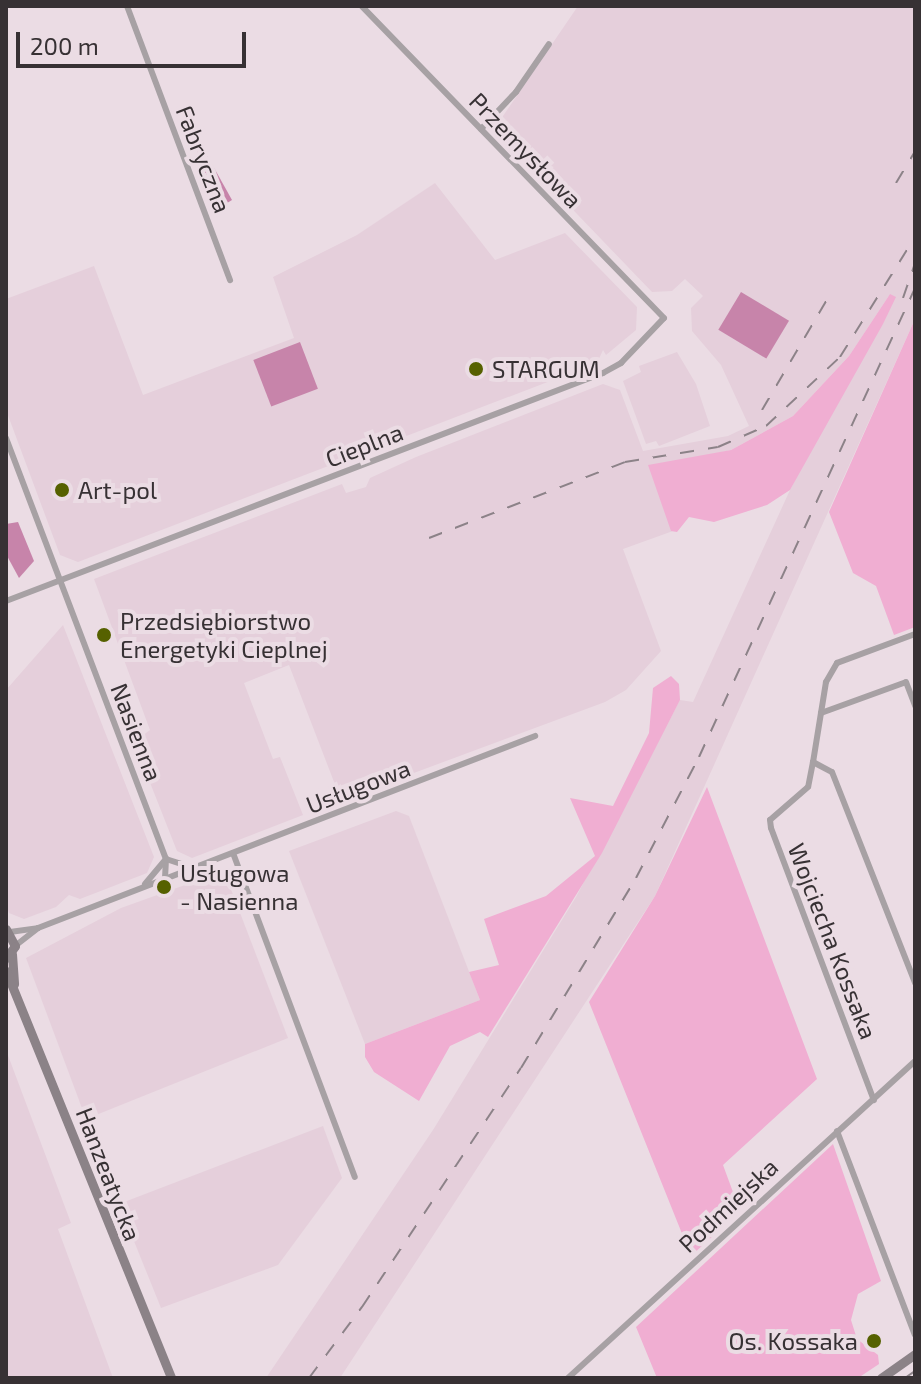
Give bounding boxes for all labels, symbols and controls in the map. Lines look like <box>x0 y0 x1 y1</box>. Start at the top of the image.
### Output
scale bar <box>20 16 250 66</box>
text: 200 m <box>30 31 99 60</box>
street label: Przemysłowa <box>464 86 588 214</box>
street label: Fabryczna <box>170 101 238 217</box>
place label: STARGUM <box>492 355 600 383</box>
marker: STARGUM <box>467 360 485 378</box>
street label: Cieplna <box>321 417 407 473</box>
place label: Art-pol <box>78 476 157 504</box>
marker: Art-pol <box>53 481 71 499</box>
place label: Przedsiębiorstwo Energetyki Cieplnej <box>120 607 328 663</box>
marker: Przedsiębiorstwo Energetyki Cieplnej <box>95 626 113 644</box>
street label: Nasienna <box>105 679 169 785</box>
street label: Usługowa <box>302 753 414 819</box>
street label: Wojciecha Kossaka <box>782 839 884 1043</box>
place label: Usługowa - Nasienna <box>180 859 298 915</box>
marker: Usługowa - Nasienna <box>155 878 173 896</box>
street label: Hanzeatycka <box>70 1103 148 1245</box>
street label: Podmiejska <box>673 1152 783 1258</box>
place label: Os. Kossaka <box>728 1327 858 1355</box>
marker: Os. Kossaka <box>865 1332 883 1350</box>

